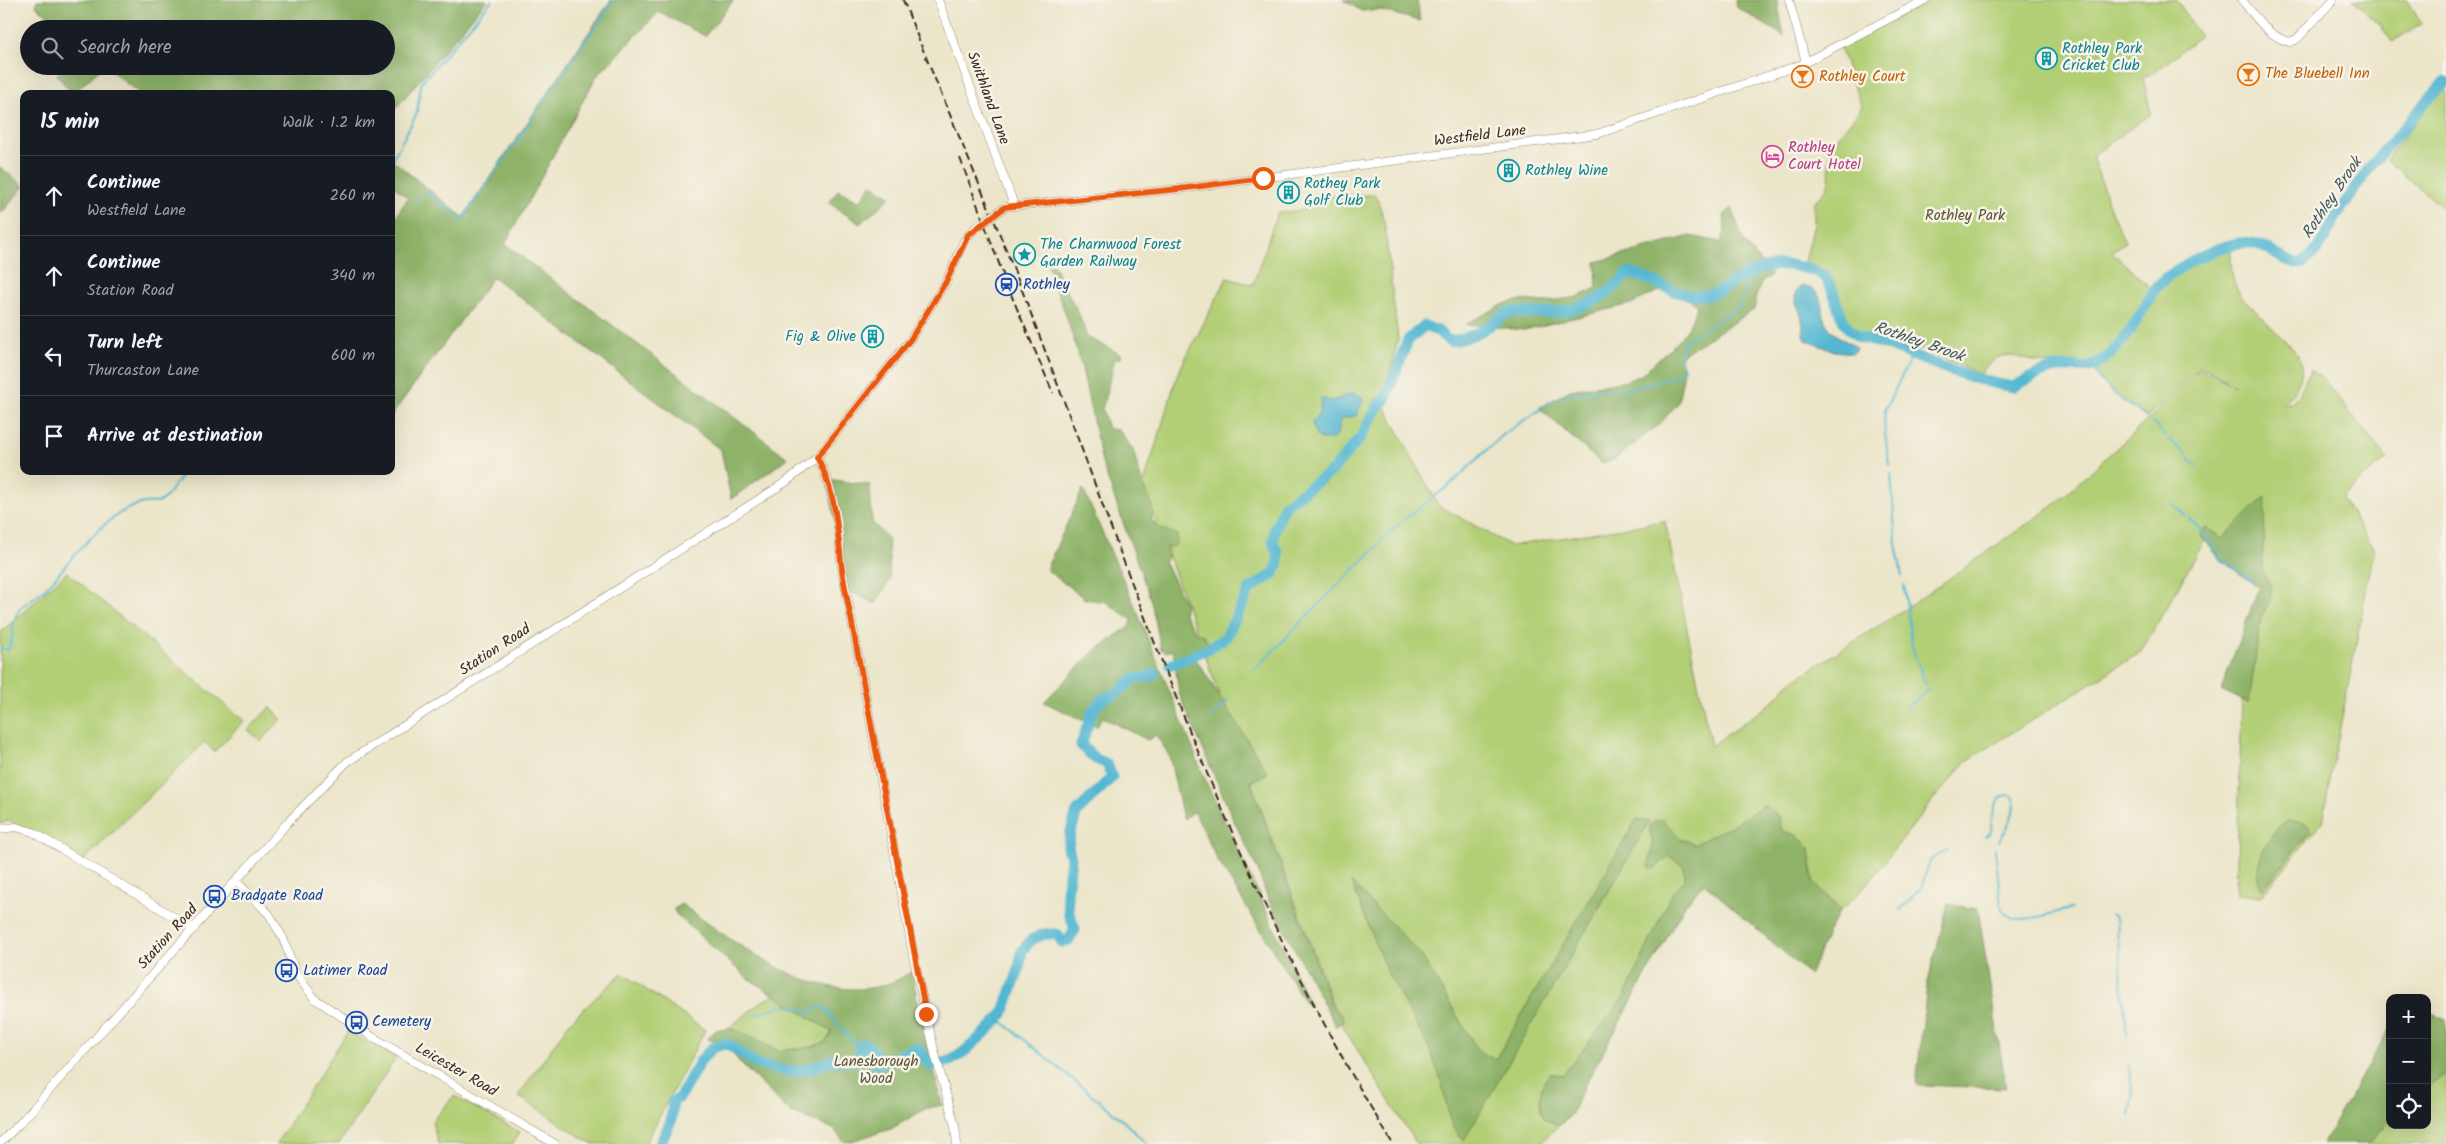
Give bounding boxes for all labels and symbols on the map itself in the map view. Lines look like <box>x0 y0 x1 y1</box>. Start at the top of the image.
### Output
place label: Rothley Park Cricket Club <box>2062 37 2143 78</box>
building icon: Rothley Park Cricket Club <box>2034 46 2058 70</box>
street label: Swithland Lane <box>960 48 1016 148</box>
bar icon: The Bluebell Inn <box>2237 62 2261 86</box>
place label: The Bluebell Inn <box>2265 62 2370 86</box>
bar icon: Rothley Court <box>1791 65 1815 89</box>
place label: Rothley Court <box>1819 65 1906 89</box>
street label: Westfield Lane <box>1433 118 1528 154</box>
place label: Rothley Court Hotel <box>1788 136 1861 177</box>
hotel icon: Rothley Court Hotel <box>1760 145 1784 169</box>
water label: Rothley Brook <box>2295 150 2370 244</box>
building icon: Rothley Wine <box>1497 159 1521 183</box>
place label: Rothley Wine <box>1525 159 1608 183</box>
route start <box>1252 167 1275 190</box>
place label: Rothey Park Golf Club <box>1304 172 1381 213</box>
building icon: Rothey Park Golf Club <box>1276 181 1300 205</box>
park label: Rothley Park <box>1925 204 2006 228</box>
place label: The Charnwood Forest Garden Railway <box>1040 233 1182 274</box>
place icon: The Charnwood Forest Garden Railway <box>1012 242 1036 266</box>
station icon: Rothley <box>995 273 1019 297</box>
place label: Rothley <box>1023 273 1071 297</box>
water label: Rothley Brook <box>1871 315 1970 370</box>
place label: Fig & Olive <box>785 325 856 349</box>
building icon: Fig & Olive <box>860 325 884 349</box>
street label: Station Road <box>454 618 536 682</box>
bus stop icon: Bradgate Road <box>203 884 227 908</box>
place label: Bradgate Road <box>231 884 323 908</box>
street label: Station Road <box>132 898 204 975</box>
bus stop icon: Latimer Road <box>275 959 299 983</box>
place label: Latimer Road <box>303 959 388 983</box>
route end <box>915 1003 938 1026</box>
bus stop icon: Cemetery <box>344 1010 368 1034</box>
place label: Cemetery <box>372 1010 432 1034</box>
street label: Leicester Road <box>410 1037 502 1104</box>
park label: Lanesborough Wood <box>833 1050 919 1091</box>

